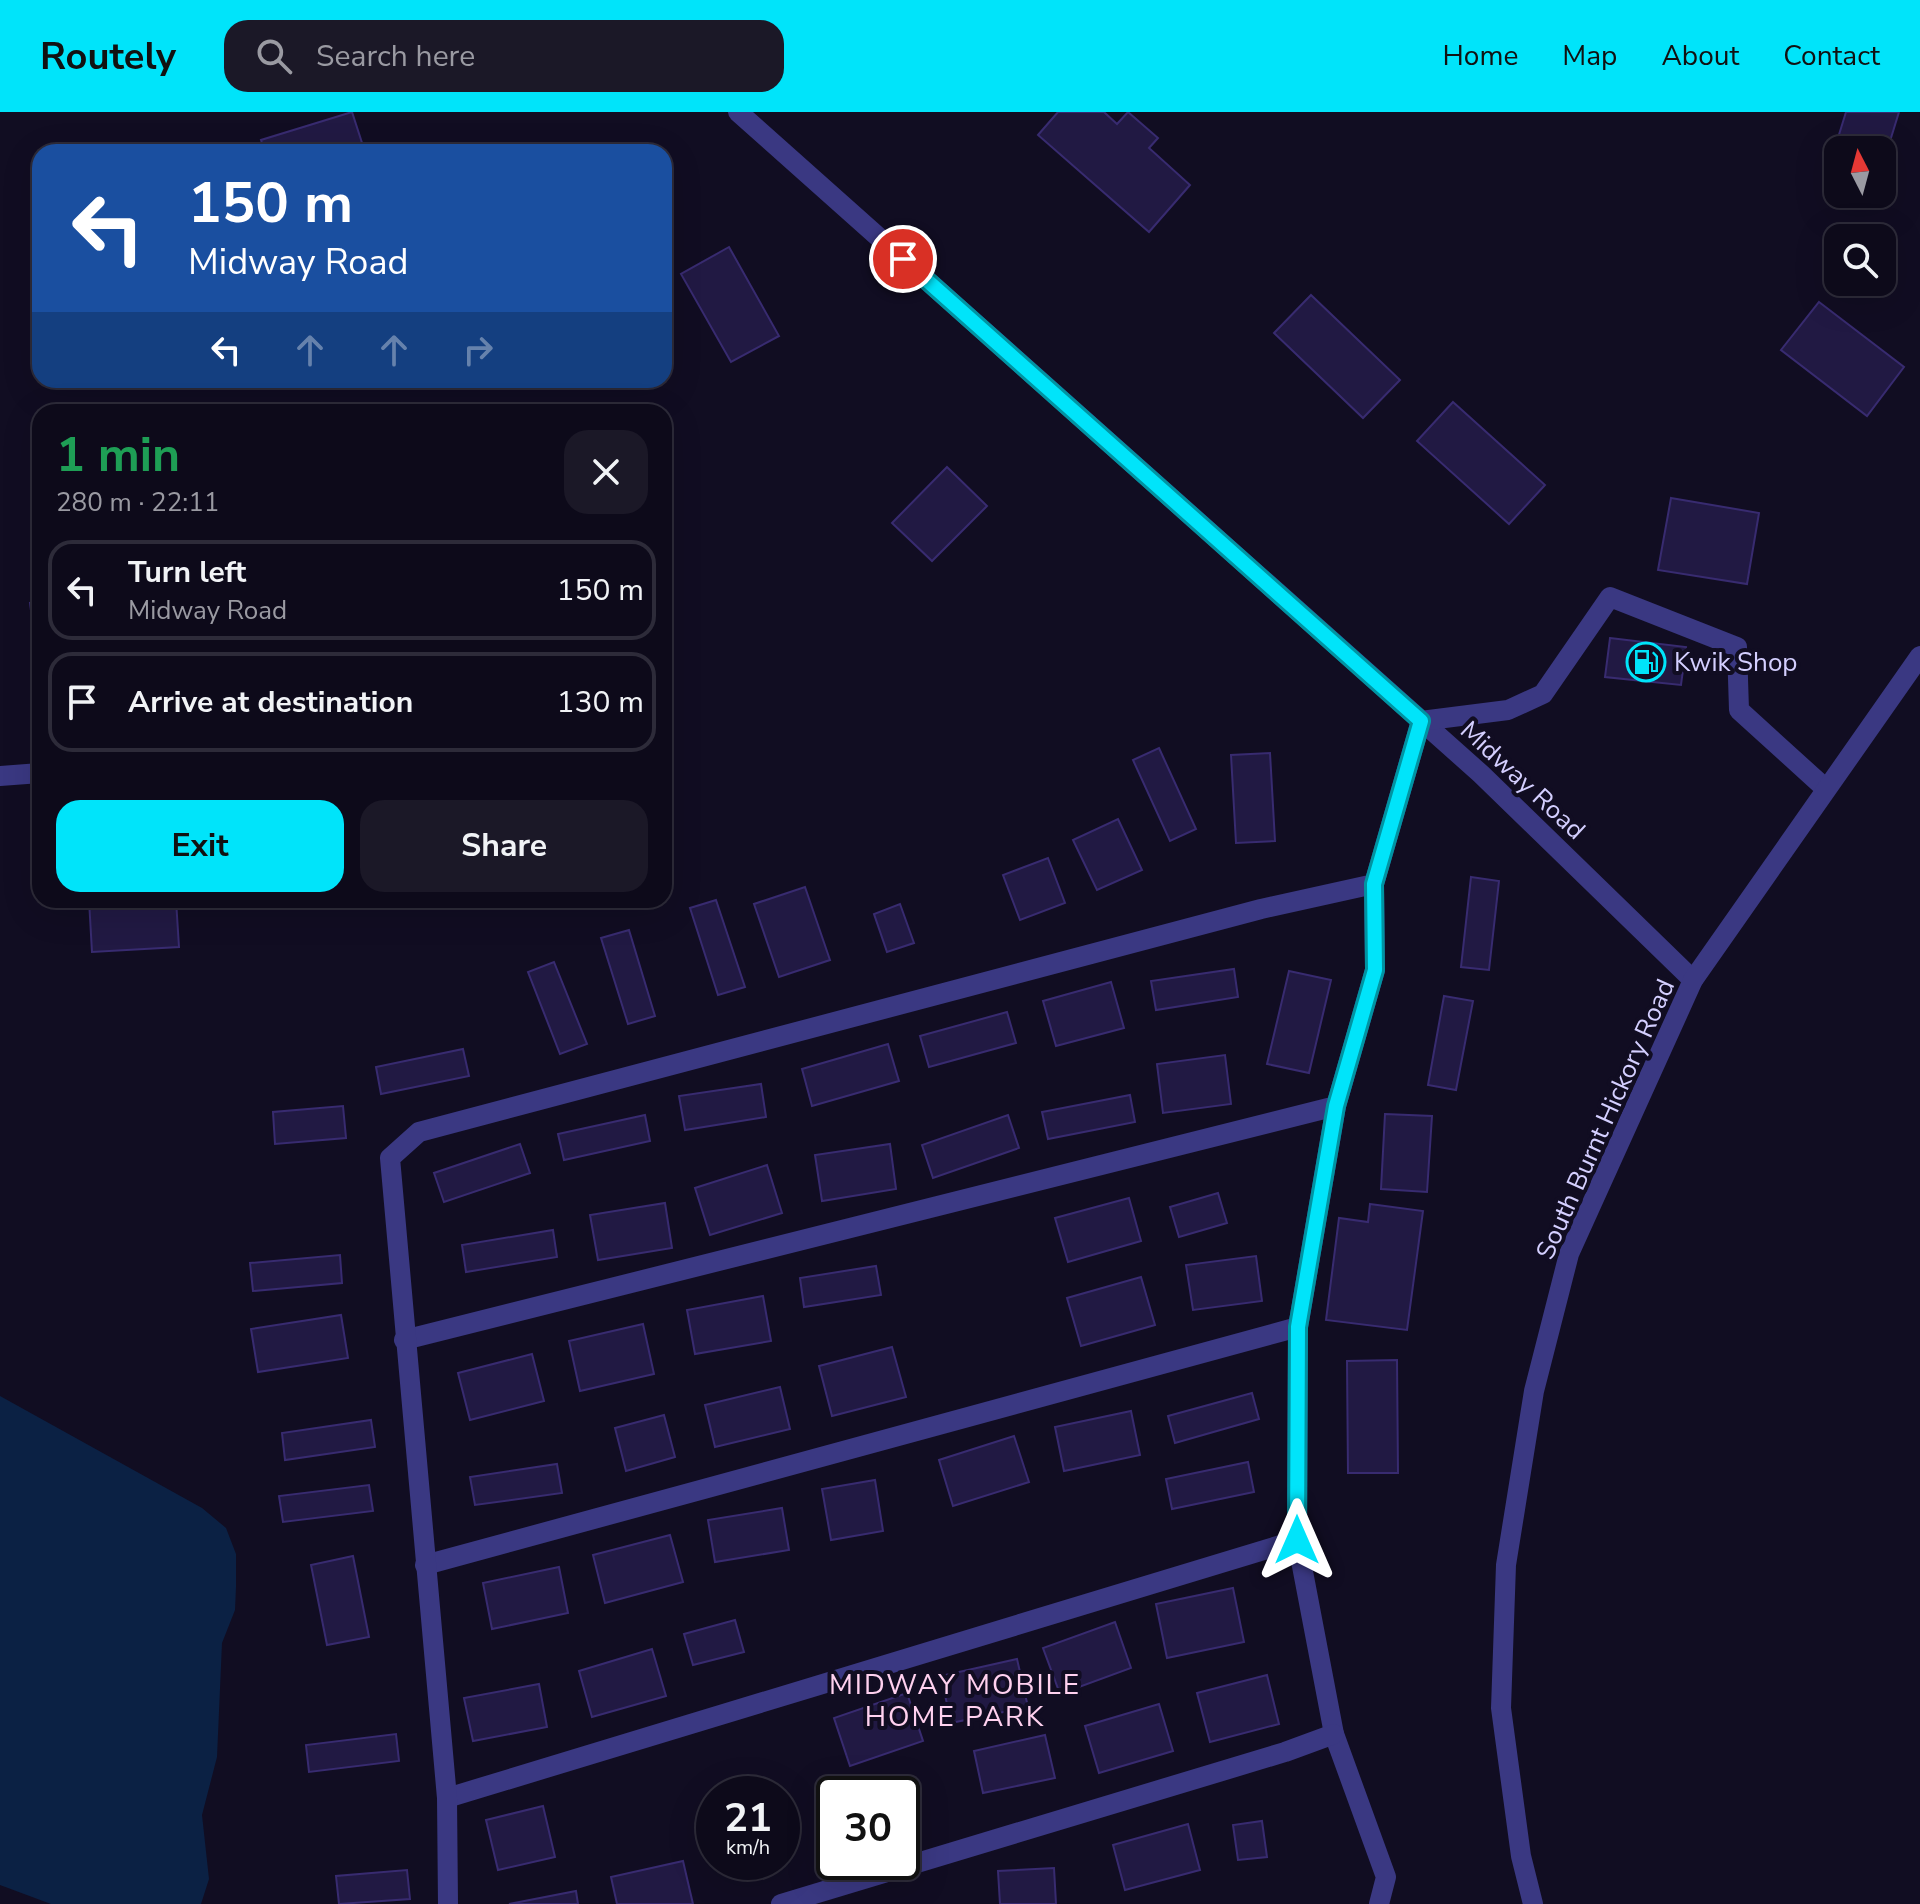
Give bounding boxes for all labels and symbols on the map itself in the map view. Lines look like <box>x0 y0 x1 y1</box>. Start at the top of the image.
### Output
north arrow <box>1824 136 1896 208</box>
pin <box>869 225 937 293</box>
fuel station icon: Kwik Shop <box>1625 641 1667 683</box>
place label: Kwik Shop <box>1674 645 1798 680</box>
street label: Midway Road <box>1453 713 1593 847</box>
street label: South Burnt Hickory Road <box>1528 974 1683 1265</box>
position arrow <box>1255 1498 1339 1582</box>
district label: MIDWAY MOBILE HOME PARK <box>829 1666 1081 1736</box>
speed limit sign: 30 <box>816 1776 920 1880</box>

